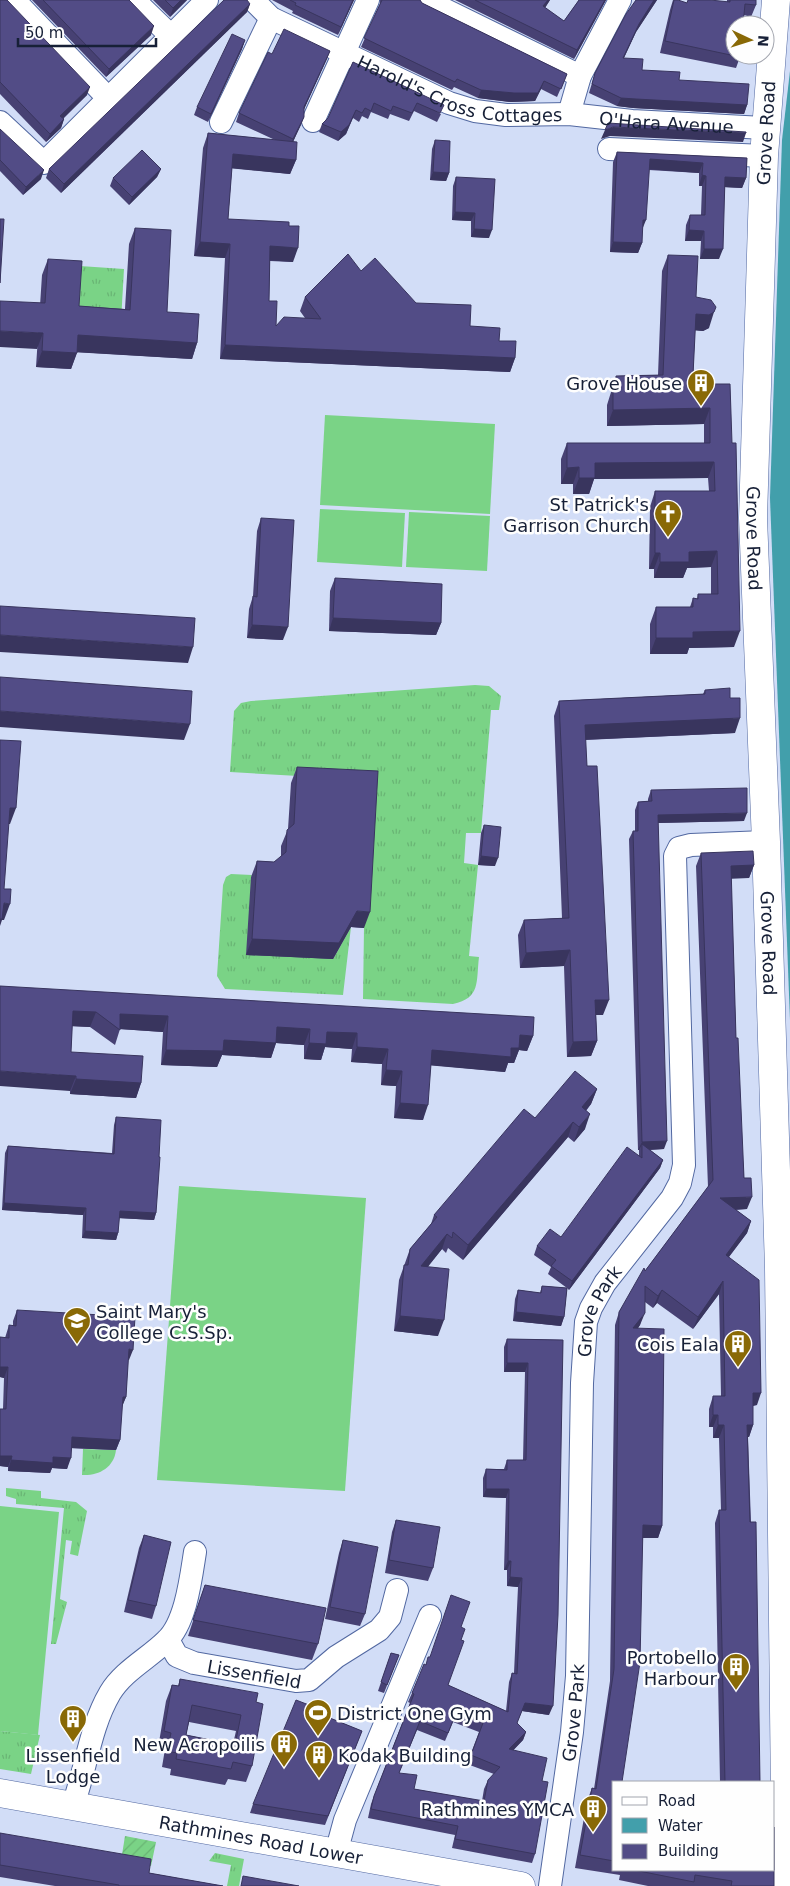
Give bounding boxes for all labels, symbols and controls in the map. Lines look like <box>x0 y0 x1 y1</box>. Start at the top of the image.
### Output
scale bar <box>18 15 155 47</box>
north arrow <box>725 15 775 65</box>
text: 50 m <box>25 24 63 42</box>
text: N <box>755 35 771 47</box>
street label: Harold's Cross Cottages <box>354 50 562 126</box>
street label: Grove Road <box>753 80 779 186</box>
street label: O'Hara Avenue <box>598 107 734 137</box>
building icon: Grove House <box>686 368 716 407</box>
place label: Grove House <box>566 373 682 394</box>
street label: Grove Road <box>743 486 766 591</box>
place label: St Patrick's Garrison Church <box>503 494 649 536</box>
church icon: St Patrick's Garrison Church <box>653 499 683 538</box>
street label: Grove Road <box>757 890 781 996</box>
street label: Grove Park <box>573 1261 626 1358</box>
place label: Saint Mary's College C.S.Sp. <box>96 1301 233 1343</box>
school or university icon: Saint Mary's College C.S.Sp. <box>62 1306 92 1345</box>
building icon: Cois Eala <box>723 1329 753 1368</box>
place label: Cois Eala <box>637 1334 719 1355</box>
place label: Portobello Harbour <box>627 1647 718 1689</box>
building icon: Portobello Harbour <box>721 1652 751 1691</box>
street label: Lissenfield <box>206 1655 303 1692</box>
street label: Grove Park <box>557 1663 588 1763</box>
sports icon: District One Gym <box>303 1698 333 1737</box>
place label: District One Gym <box>337 1703 492 1724</box>
building icon: Lissenfield Lodge <box>58 1704 88 1743</box>
building icon: New Acropoilis <box>269 1729 299 1768</box>
place label: New Acropoilis <box>133 1734 265 1755</box>
building icon: Kodak Building <box>304 1740 334 1779</box>
place label: Lissenfield Lodge <box>25 1745 121 1787</box>
place label: Kodak Building <box>338 1745 472 1766</box>
legend <box>612 1781 775 1871</box>
text: Road <box>658 1792 696 1810</box>
building icon: Rathmines YMCA <box>578 1794 608 1833</box>
place label: Rathmines YMCA <box>421 1799 575 1820</box>
street label: Rathmines Road Lower <box>157 1811 365 1868</box>
text: Water <box>658 1817 703 1835</box>
text: Building <box>658 1842 719 1860</box>

